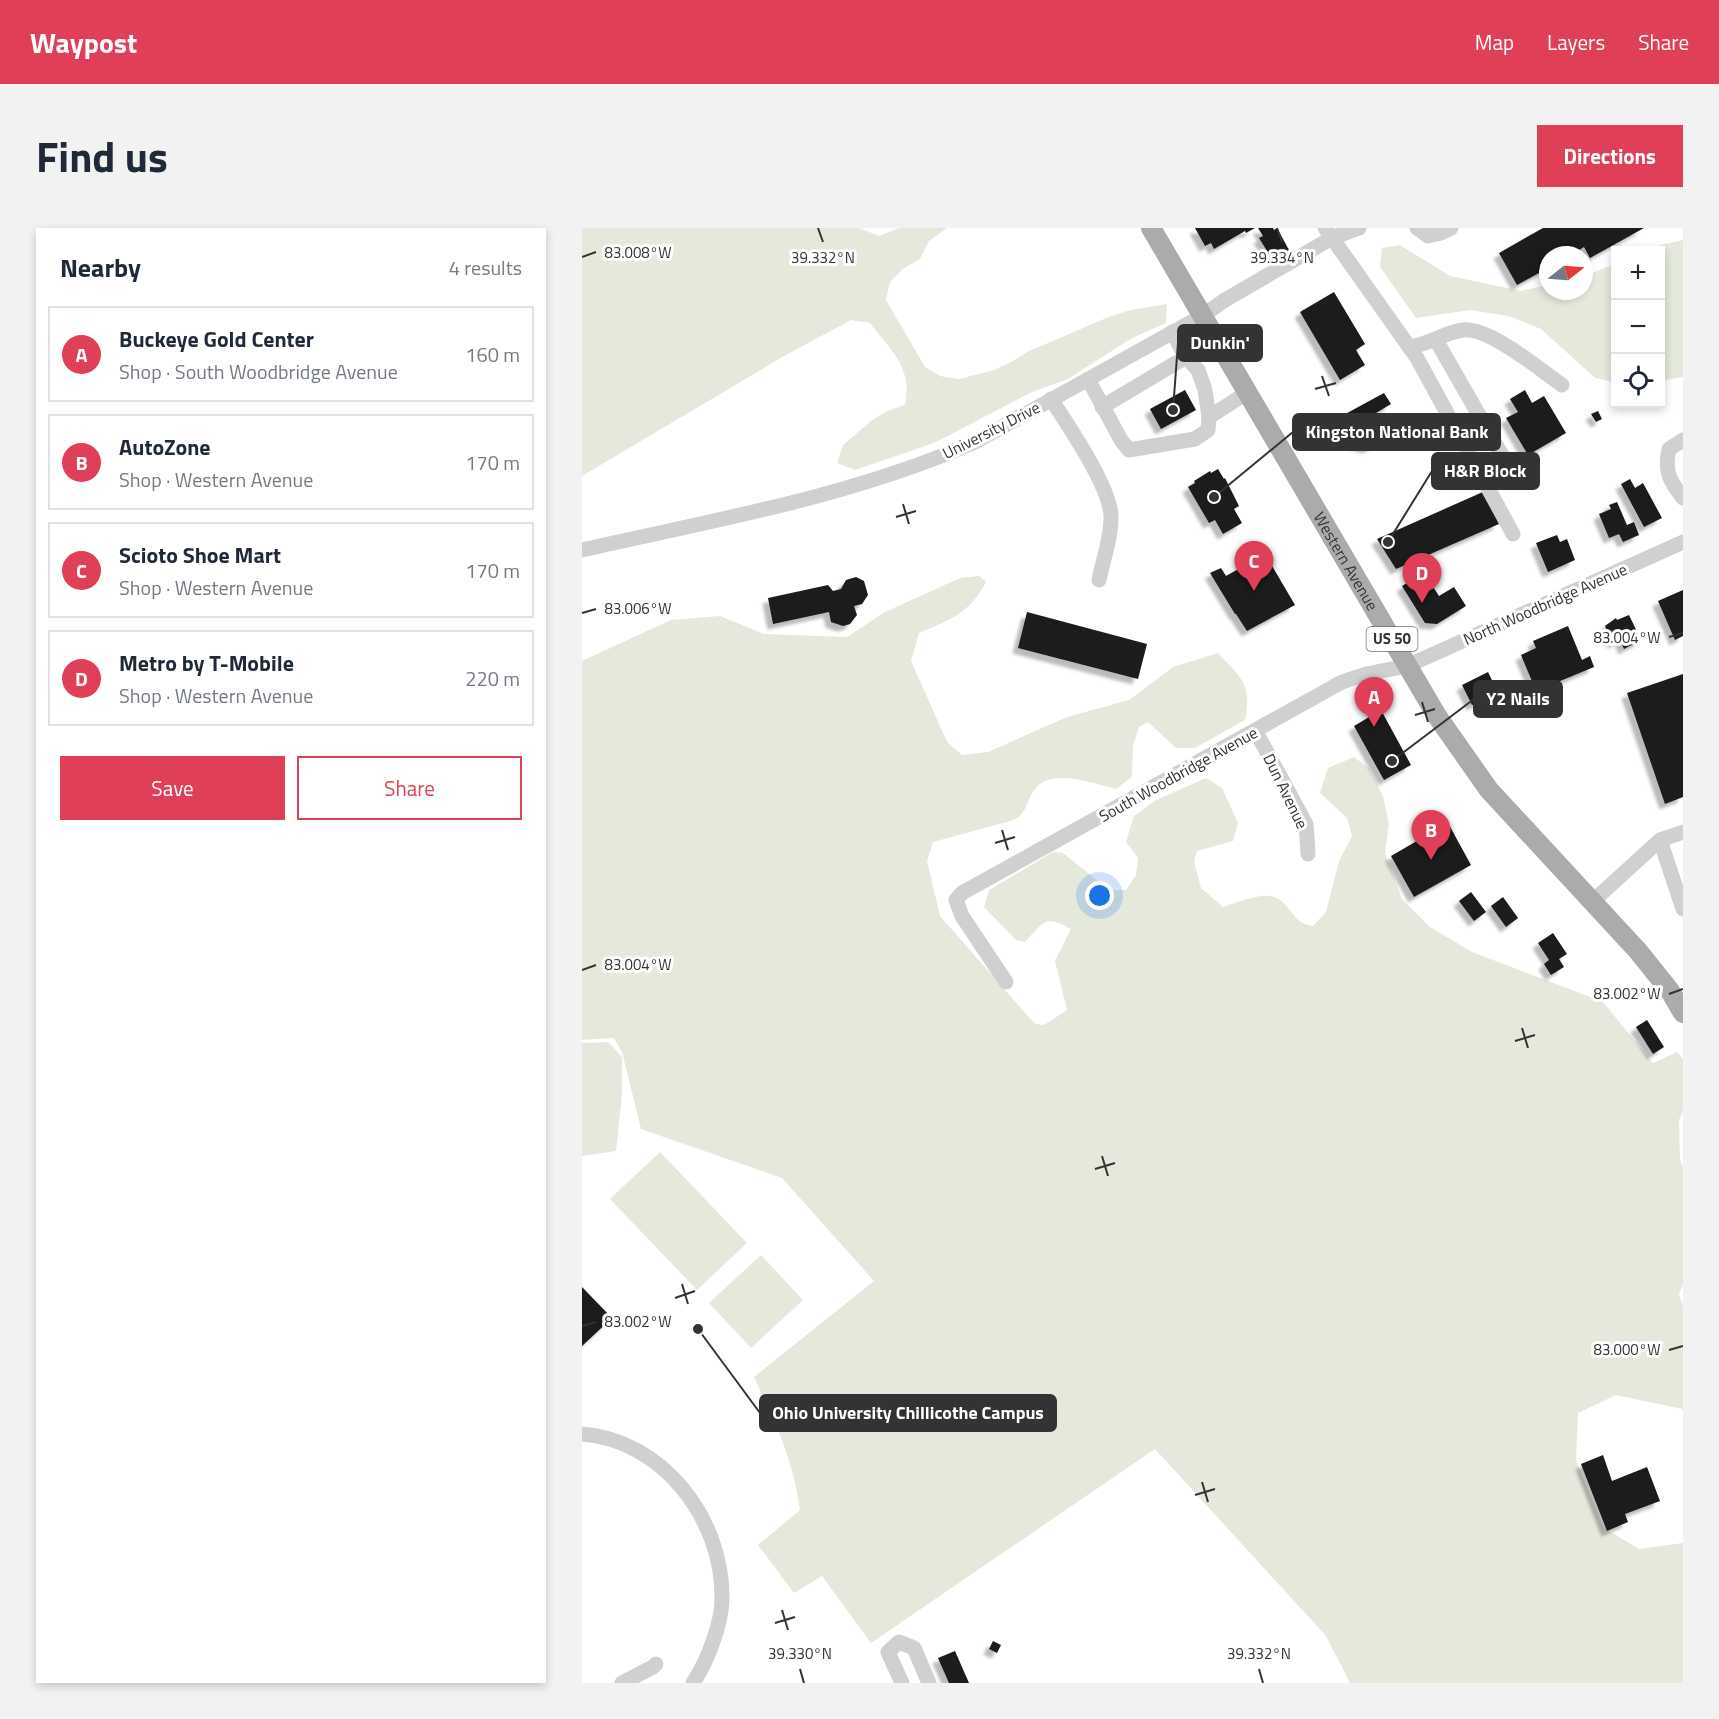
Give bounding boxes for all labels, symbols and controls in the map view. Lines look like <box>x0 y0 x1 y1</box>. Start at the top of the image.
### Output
text: Waypost <box>30 21 137 64</box>
text: Map <box>1475 26 1514 58</box>
text: Layers <box>1547 26 1605 58</box>
text: Share <box>1638 26 1689 58</box>
text: Find us <box>36 124 168 188</box>
button: Directions <box>1537 125 1683 187</box>
text: 83.008°W <box>605 241 671 264</box>
text: 39.332°N <box>791 246 855 269</box>
text: 39.334°N <box>1250 246 1314 269</box>
north arrow <box>1539 246 1593 300</box>
map controls <box>1611 246 1665 408</box>
button: + <box>1611 246 1665 300</box>
text: Nearby <box>60 248 141 287</box>
text: 4 results <box>449 252 522 283</box>
button: − <box>1611 300 1665 354</box>
text: Buckeye Gold Center <box>119 322 314 356</box>
callout: Dunkin' <box>1178 325 1262 361</box>
text: Dunkin' <box>1190 329 1250 356</box>
text: A <box>75 339 88 370</box>
text: 160 m <box>465 339 520 370</box>
button: locate <box>1611 354 1665 408</box>
text: Shop · South Woodbridge Avenue <box>119 356 398 387</box>
street label: University Drive <box>938 395 1044 465</box>
callout: Kingston National Bank <box>1293 414 1500 450</box>
text: Kingston National Bank <box>1305 418 1489 445</box>
text: AutoZone <box>119 430 211 464</box>
text: B <box>75 447 88 478</box>
text: 170 m <box>465 447 520 478</box>
callout: H&R Block <box>1432 453 1539 489</box>
text: H&R Block <box>1444 457 1527 484</box>
text: Shop · Western Avenue <box>119 464 313 495</box>
street label: Western Avenue <box>1308 507 1385 615</box>
text: Scioto Shoe Mart <box>119 538 281 572</box>
pin: C <box>1234 542 1274 591</box>
pin: D <box>1402 554 1442 603</box>
text: C <box>76 555 87 586</box>
text: 170 m <box>465 555 520 586</box>
street label: North Woodbridge Avenue <box>1459 557 1631 651</box>
text: Shop · Western Avenue <box>119 572 313 603</box>
text: 83.006°W <box>605 597 671 620</box>
text: 83.004°W <box>1594 626 1660 649</box>
road number: US 50 <box>1366 627 1418 651</box>
text: Metro by T-Mobile <box>119 646 294 680</box>
text: D <box>75 663 88 694</box>
text: 220 m <box>465 663 520 694</box>
pin: A <box>1354 678 1394 727</box>
text: Shop · Western Avenue <box>119 680 313 711</box>
callout: Y2 Nails <box>1474 681 1562 717</box>
text: Y2 Nails <box>1486 685 1550 712</box>
street label: South Woodbridge Avenue <box>1094 720 1262 828</box>
street label: Dun Avenue <box>1257 749 1315 833</box>
button: Save <box>60 756 285 820</box>
button: Share <box>297 756 522 820</box>
pin: B <box>1412 810 1450 860</box>
your location <box>1085 881 1114 910</box>
text: 83.004°W <box>605 953 671 976</box>
text: 83.002°W <box>1594 982 1660 1005</box>
text: 83.002°W <box>605 1310 671 1333</box>
text: 83.000°W <box>1594 1338 1660 1361</box>
callout: Ohio University Chillicothe Campus <box>760 1395 1056 1431</box>
text: Ohio University Chillicothe Campus <box>772 1399 1044 1426</box>
text: 39.330°N <box>768 1642 832 1665</box>
text: 39.332°N <box>1227 1642 1291 1665</box>

